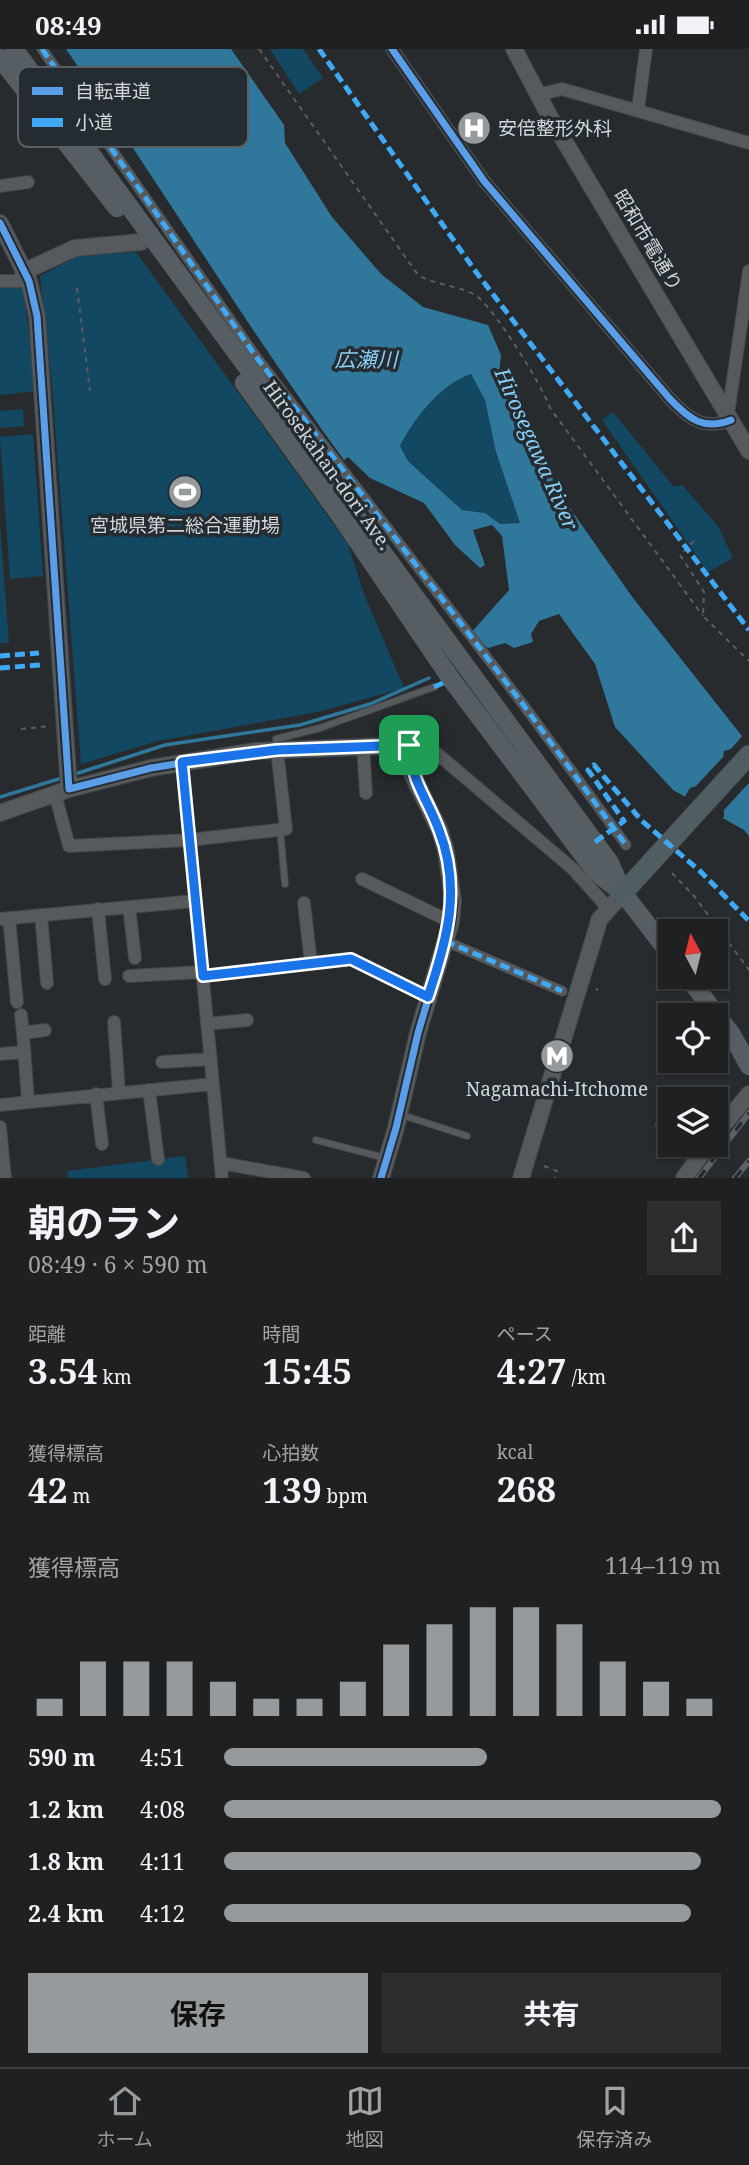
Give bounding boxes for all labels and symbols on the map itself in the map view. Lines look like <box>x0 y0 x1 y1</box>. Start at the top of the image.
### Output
legend <box>18 67 248 147</box>
text: 自転車道 <box>75 78 151 104</box>
text: 小道 <box>75 109 113 135</box>
hospital icon: 安倍整形外科 <box>455 109 493 147</box>
place label: 安倍整形外科 <box>498 115 612 141</box>
street label: 昭和市電通り <box>607 184 689 296</box>
water label: 広瀬川 <box>335 345 399 373</box>
water label: Hirosegawa River <box>488 362 585 534</box>
street label: Hirosekahan-dori Ave. <box>258 375 398 555</box>
sports icon: 宮城県第二総合運動場 <box>166 473 204 511</box>
place label: 宮城県第二総合運動場 <box>90 512 280 538</box>
pin <box>379 715 439 775</box>
north arrow <box>658 919 728 989</box>
metro station icon: Nagamachi-Itchome <box>538 1037 576 1075</box>
place label: Nagamachi-Itchome <box>466 1076 648 1102</box>

